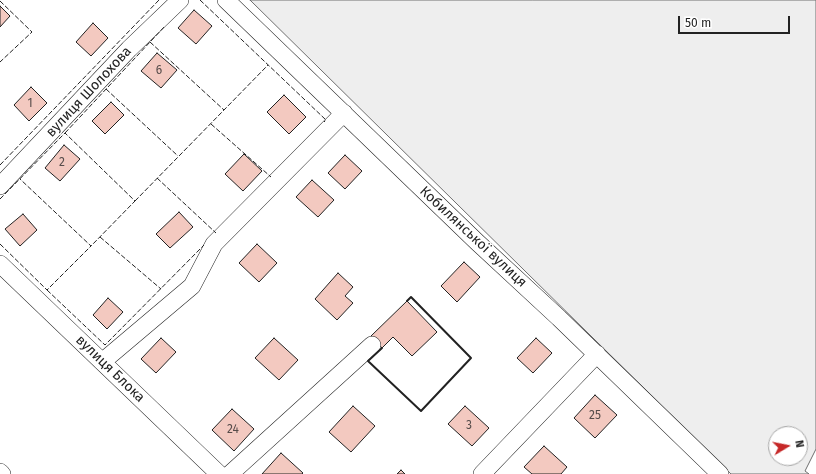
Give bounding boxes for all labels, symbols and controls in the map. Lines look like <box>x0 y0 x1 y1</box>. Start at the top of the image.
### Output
scale bar <box>680 8 792 34</box>
text: 50 m <box>685 16 711 30</box>
street label: вулиця Шолохова <box>43 43 135 141</box>
house number: 6 <box>156 64 162 78</box>
house number: 1 <box>27 97 33 111</box>
house number: 2 <box>59 156 65 170</box>
street label: Кобилянської вулиця <box>416 183 530 291</box>
street label: вулиця Блока <box>72 332 148 406</box>
house number: 25 <box>589 409 601 423</box>
house number: 3 <box>466 419 472 433</box>
house number: 24 <box>227 423 239 437</box>
north arrow <box>768 426 808 466</box>
text: N <box>792 439 806 449</box>

